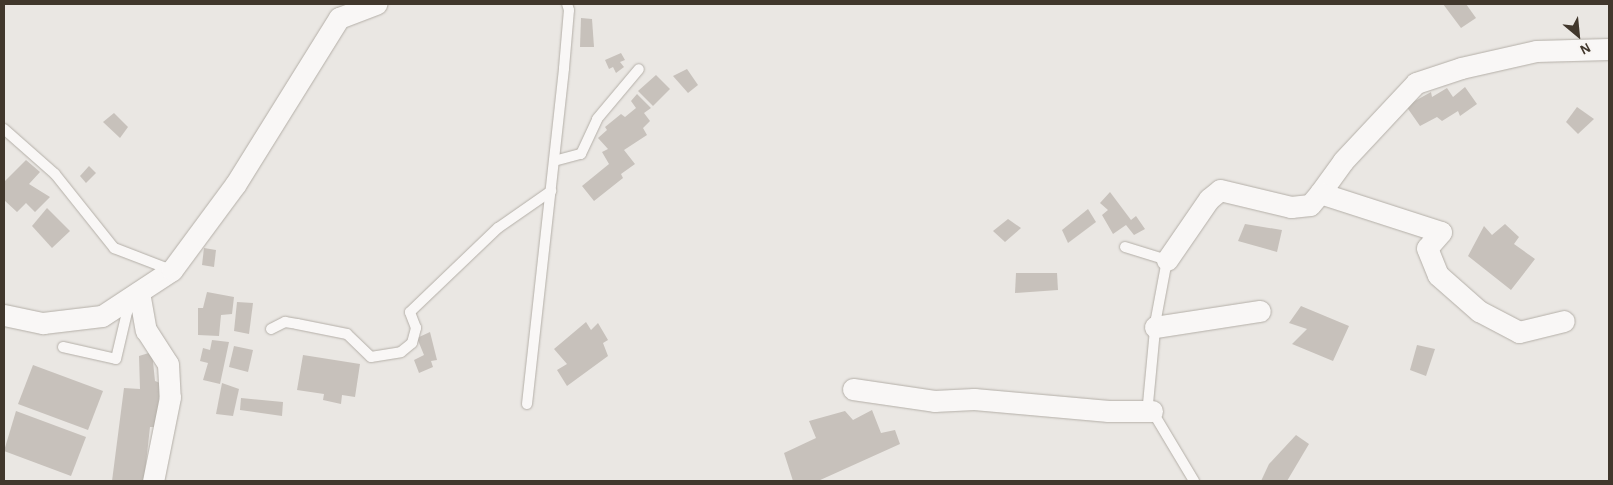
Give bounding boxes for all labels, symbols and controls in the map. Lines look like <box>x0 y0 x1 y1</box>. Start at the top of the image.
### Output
north arrow <box>1553 10 1603 60</box>
text: N <box>1577 40 1593 57</box>

